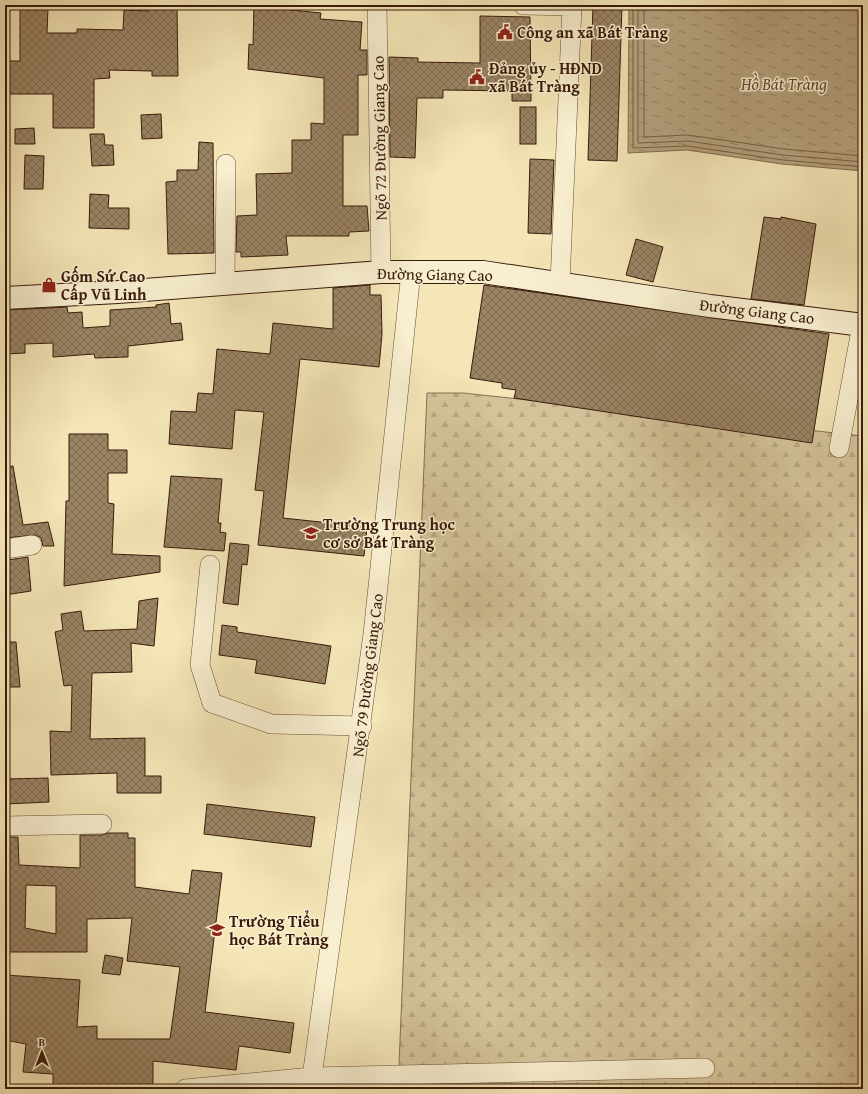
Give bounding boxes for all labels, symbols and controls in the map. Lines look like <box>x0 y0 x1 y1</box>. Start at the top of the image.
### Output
place label: Công an xã Bát Tràng <box>517 20 668 44</box>
public building icon: Công an xã Bát Tràng <box>496 23 514 41</box>
street label: Ngõ 72 Đường Giang Cao <box>366 55 392 221</box>
place label: Đảng ủy - HĐND xã Bát Tràng <box>489 56 602 98</box>
public building icon: Đảng ủy - HĐND xã Bát Tràng <box>468 68 486 86</box>
water label: Hồ Bát Tràng <box>740 71 827 96</box>
street label: Đường Giang Cao <box>377 261 493 287</box>
place label: Gốm Sứ Cao Cấp Vũ Linh <box>61 264 147 306</box>
shop icon: Gốm Sứ Cao Cấp Vũ Linh <box>40 276 58 294</box>
street label: Đường Giang Cao <box>698 292 816 330</box>
place label: Trường Trung học cơ sở Bát Tràng <box>323 512 455 554</box>
school or university icon: Trường Trung học cơ sở Bát Tràng <box>302 524 320 542</box>
street label: Ngõ 79 Đường Giang Cao <box>345 592 389 758</box>
place label: Trường Tiểu học Bát Tràng <box>229 909 329 951</box>
school or university icon: Trường Tiểu học Bát Tràng <box>208 921 226 939</box>
north arrow <box>22 1032 62 1072</box>
text: B <box>39 1034 46 1050</box>

